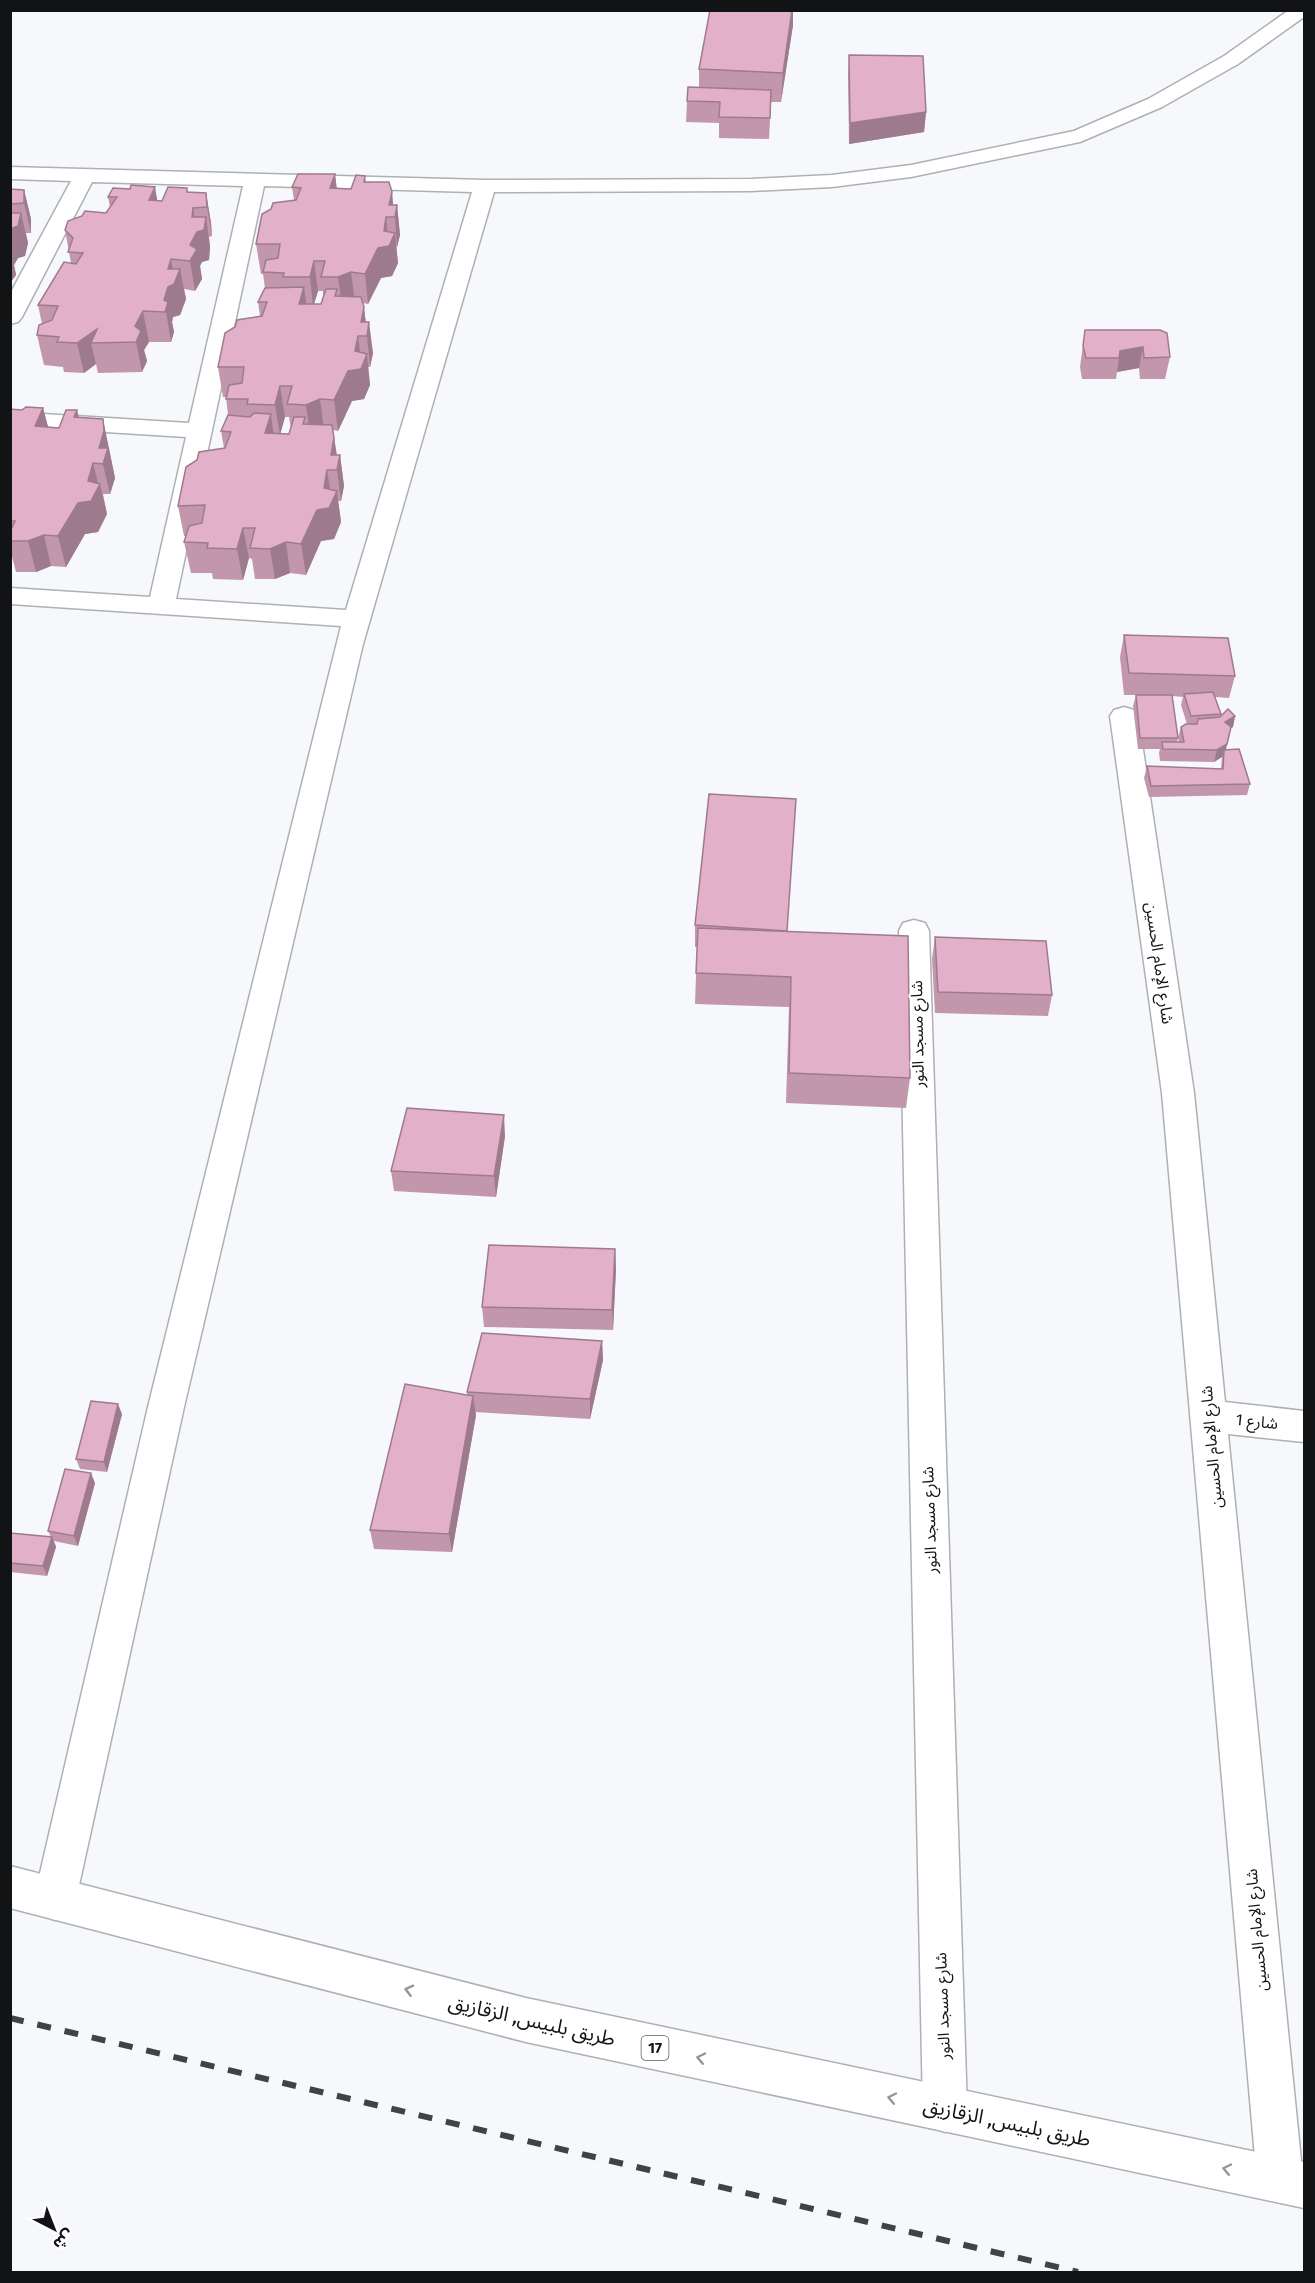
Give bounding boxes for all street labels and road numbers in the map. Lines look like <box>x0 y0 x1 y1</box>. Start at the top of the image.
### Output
street label: شارع الإمام الحسين <box>1139 901 1177 1026</box>
street label: شارع مسجد النور <box>907 980 931 1089</box>
street label: شارع الإمام الحسين <box>1197 1385 1229 1509</box>
street label: شارع 1 <box>1235 1410 1279 1436</box>
street label: شارع مسجد النور <box>918 1466 944 1575</box>
street label: شارع الإمام الحسين <box>1242 1868 1274 1992</box>
street label: شارع مسجد النور <box>931 1952 957 2061</box>
street label: طريق بلبيس, الزقازيق <box>446 1989 618 2052</box>
road number: 17 <box>642 2036 668 2060</box>
street label: طريق بلبيس, الزقازيق <box>921 2093 1093 2152</box>

